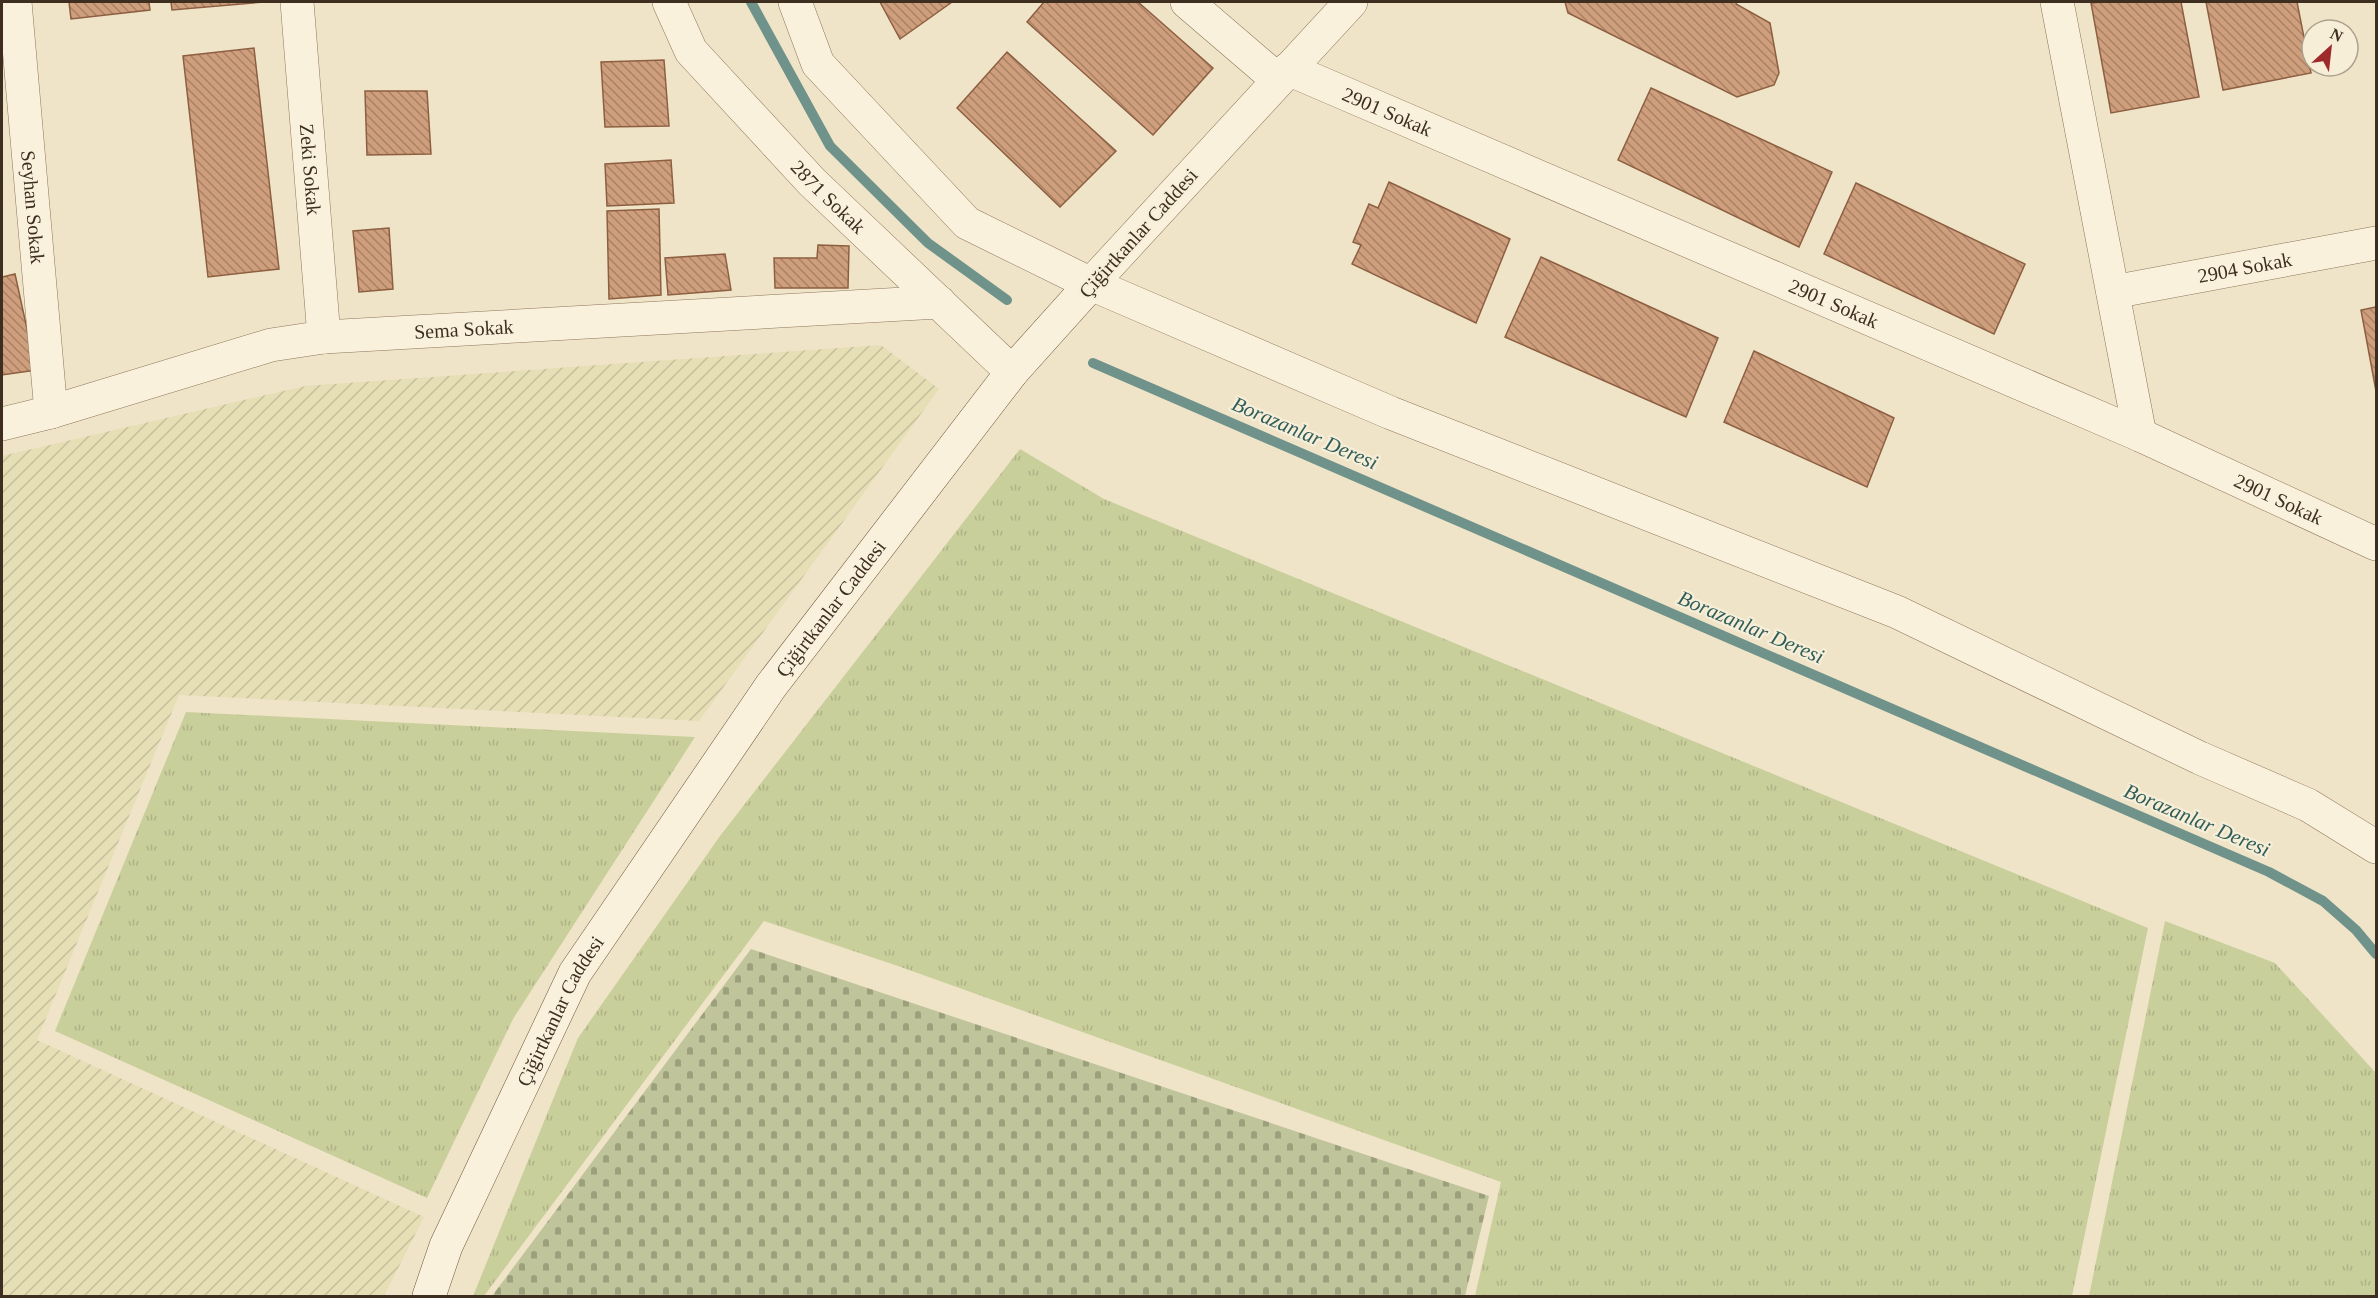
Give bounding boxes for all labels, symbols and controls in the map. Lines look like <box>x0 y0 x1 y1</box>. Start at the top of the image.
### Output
north arrow <box>2300 18 2360 78</box>
text: N <box>2328 25 2346 45</box>
street label: 2901 Sokak <box>1339 83 1435 140</box>
street label: Zeki Sokak <box>296 123 325 216</box>
street label: Seyhan Sokak <box>17 150 49 265</box>
street label: 2871 Sokak <box>787 156 870 238</box>
street label: Çiğirtkanlar Caddesi <box>1074 164 1203 303</box>
street label: 2904 Sokak <box>2196 248 2293 287</box>
street label: 2901 Sokak <box>1786 275 1882 332</box>
street label: Sema Sokak <box>413 315 514 343</box>
water label: Borazanlar Deresi <box>1228 391 1382 475</box>
street label: 2901 Sokak <box>2231 469 2326 529</box>
street label: Çiğirtkanlar Caddesi <box>771 536 890 682</box>
water label: Borazanlar Deresi <box>1674 585 1828 669</box>
water label: Borazanlar Deresi <box>2120 778 2274 862</box>
street label: Çiğirtkanlar Caddesi <box>512 931 608 1090</box>

